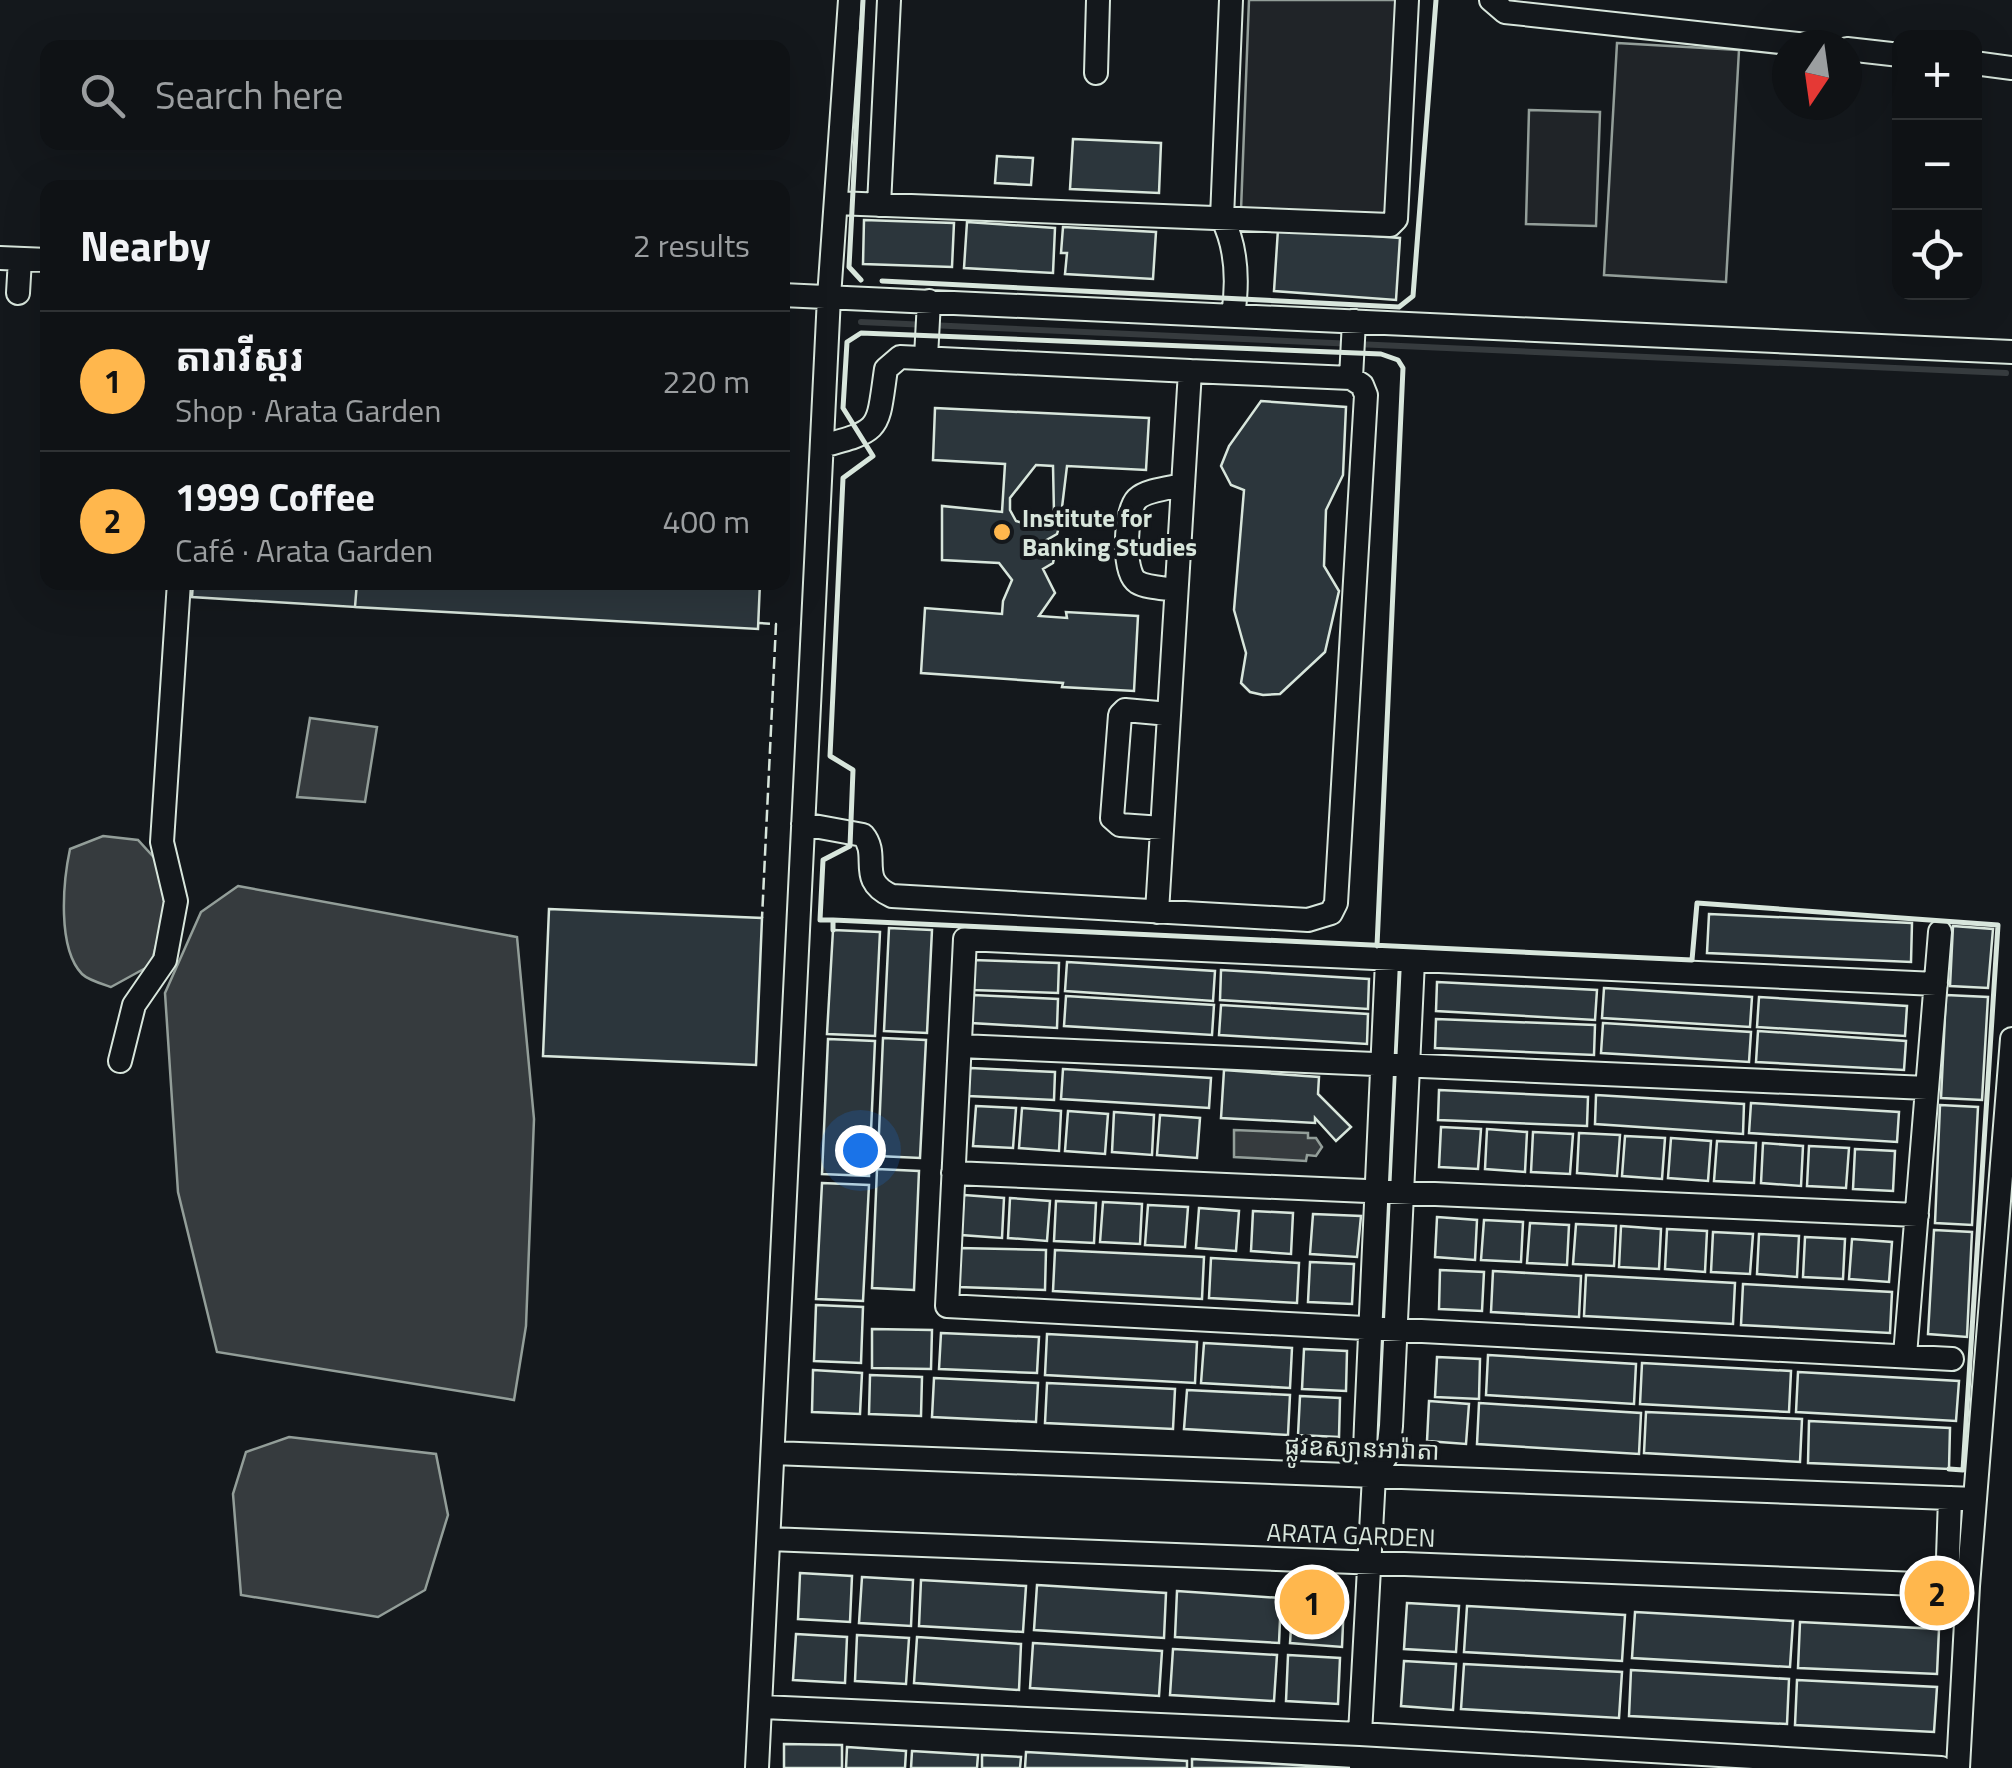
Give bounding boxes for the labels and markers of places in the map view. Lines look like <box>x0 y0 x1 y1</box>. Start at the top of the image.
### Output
place label: Institute for Banking Studies <box>1022 499 1197 566</box>
marker: Institute for Banking Studies <box>991 521 1013 543</box>
pin: 2 <box>1904 1556 1970 1630</box>
pin: 1 <box>1280 1564 1344 1640</box>

